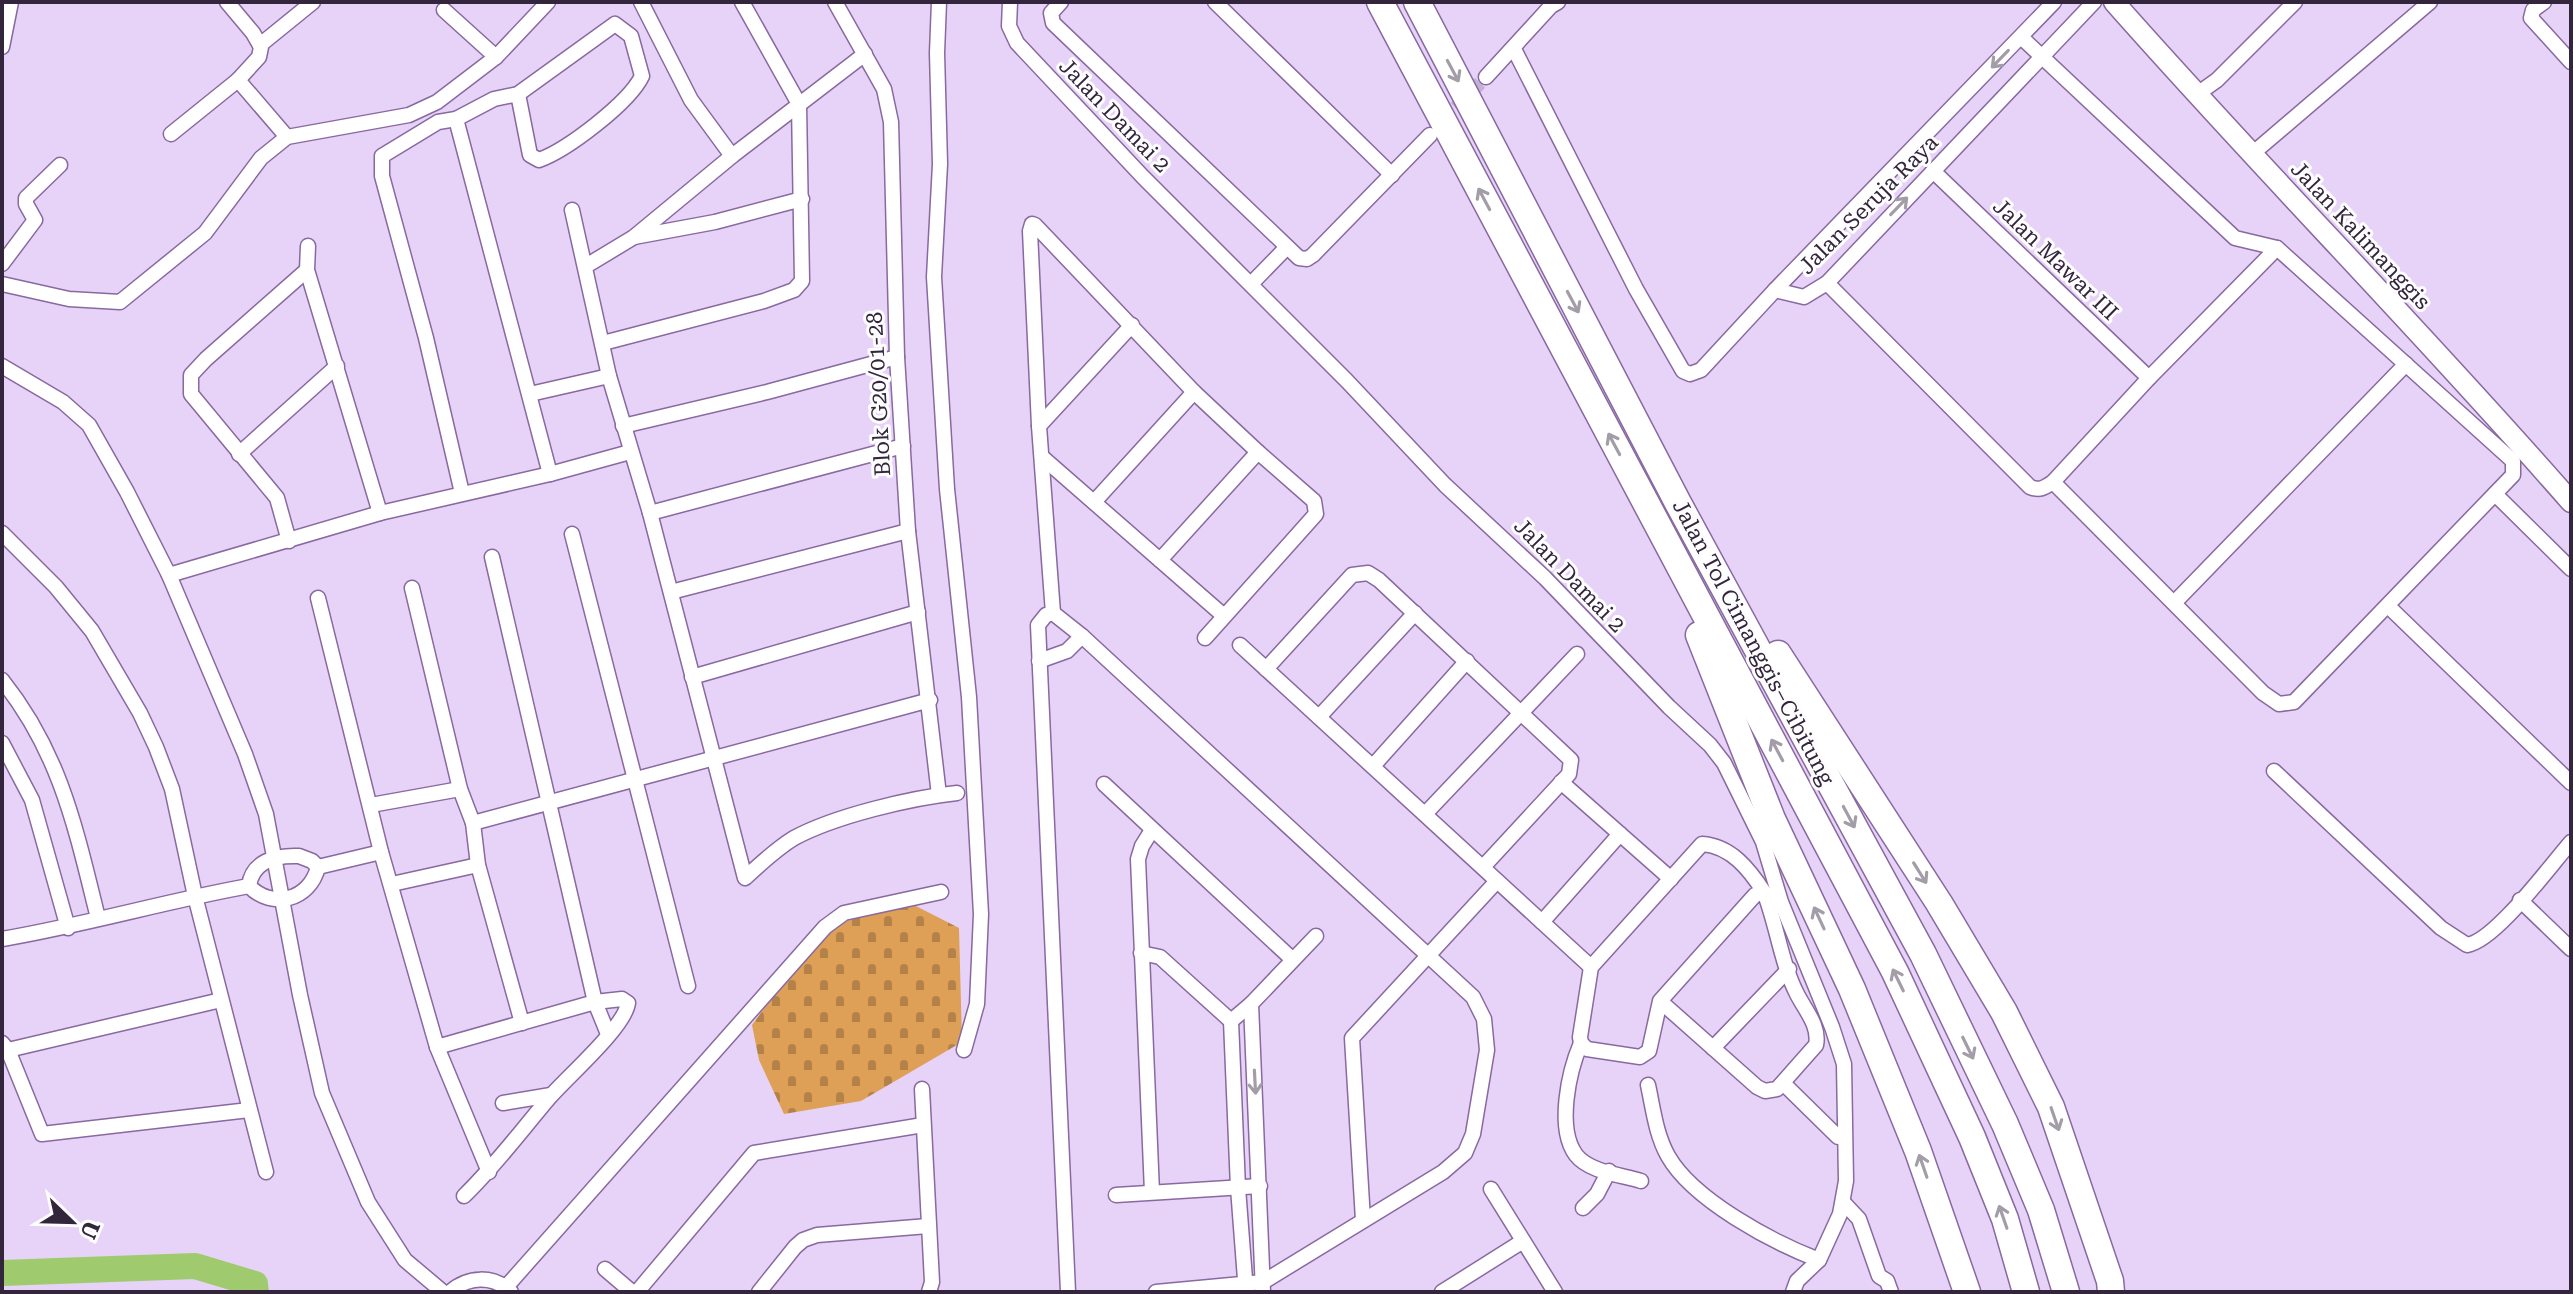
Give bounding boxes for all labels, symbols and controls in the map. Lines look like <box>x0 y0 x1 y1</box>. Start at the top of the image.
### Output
one-way arrow <box>1991 48 2010 68</box>
street label: Jalan Damai 2 <box>1054 53 1175 177</box>
one-way arrow <box>1445 59 1461 83</box>
street label: Jalan Seruja Raya <box>1794 130 1943 279</box>
street label: Jalan Kalimanggis <box>2286 156 2435 314</box>
one-way arrow <box>1476 187 1492 211</box>
street label: Jalan Mawar III <box>1988 194 2123 325</box>
one-way arrow <box>1889 197 1908 216</box>
one-way arrow <box>1566 289 1582 313</box>
street label: Blok G20/01-28 <box>862 311 895 477</box>
one-way arrow <box>1606 433 1622 456</box>
street label: Jalan Tol Cimanggis–Cibitung <box>1668 495 1840 790</box>
street label: Jalan Damai 2 <box>1509 513 1630 637</box>
one-way arrow <box>1768 739 1784 762</box>
one-way arrow <box>1841 805 1857 829</box>
one-way arrow <box>1912 861 1928 884</box>
one-way arrow <box>1811 907 1826 931</box>
one-way arrow <box>1890 968 1905 992</box>
one-way arrow <box>1961 1036 1977 1060</box>
one-way arrow <box>1248 1068 1263 1095</box>
one-way arrow <box>2049 1107 2063 1131</box>
one-way arrow <box>1914 1153 1929 1178</box>
north arrow <box>32 1182 112 1262</box>
one-way arrow <box>1995 1205 2010 1230</box>
text: U <box>75 1217 105 1242</box>

